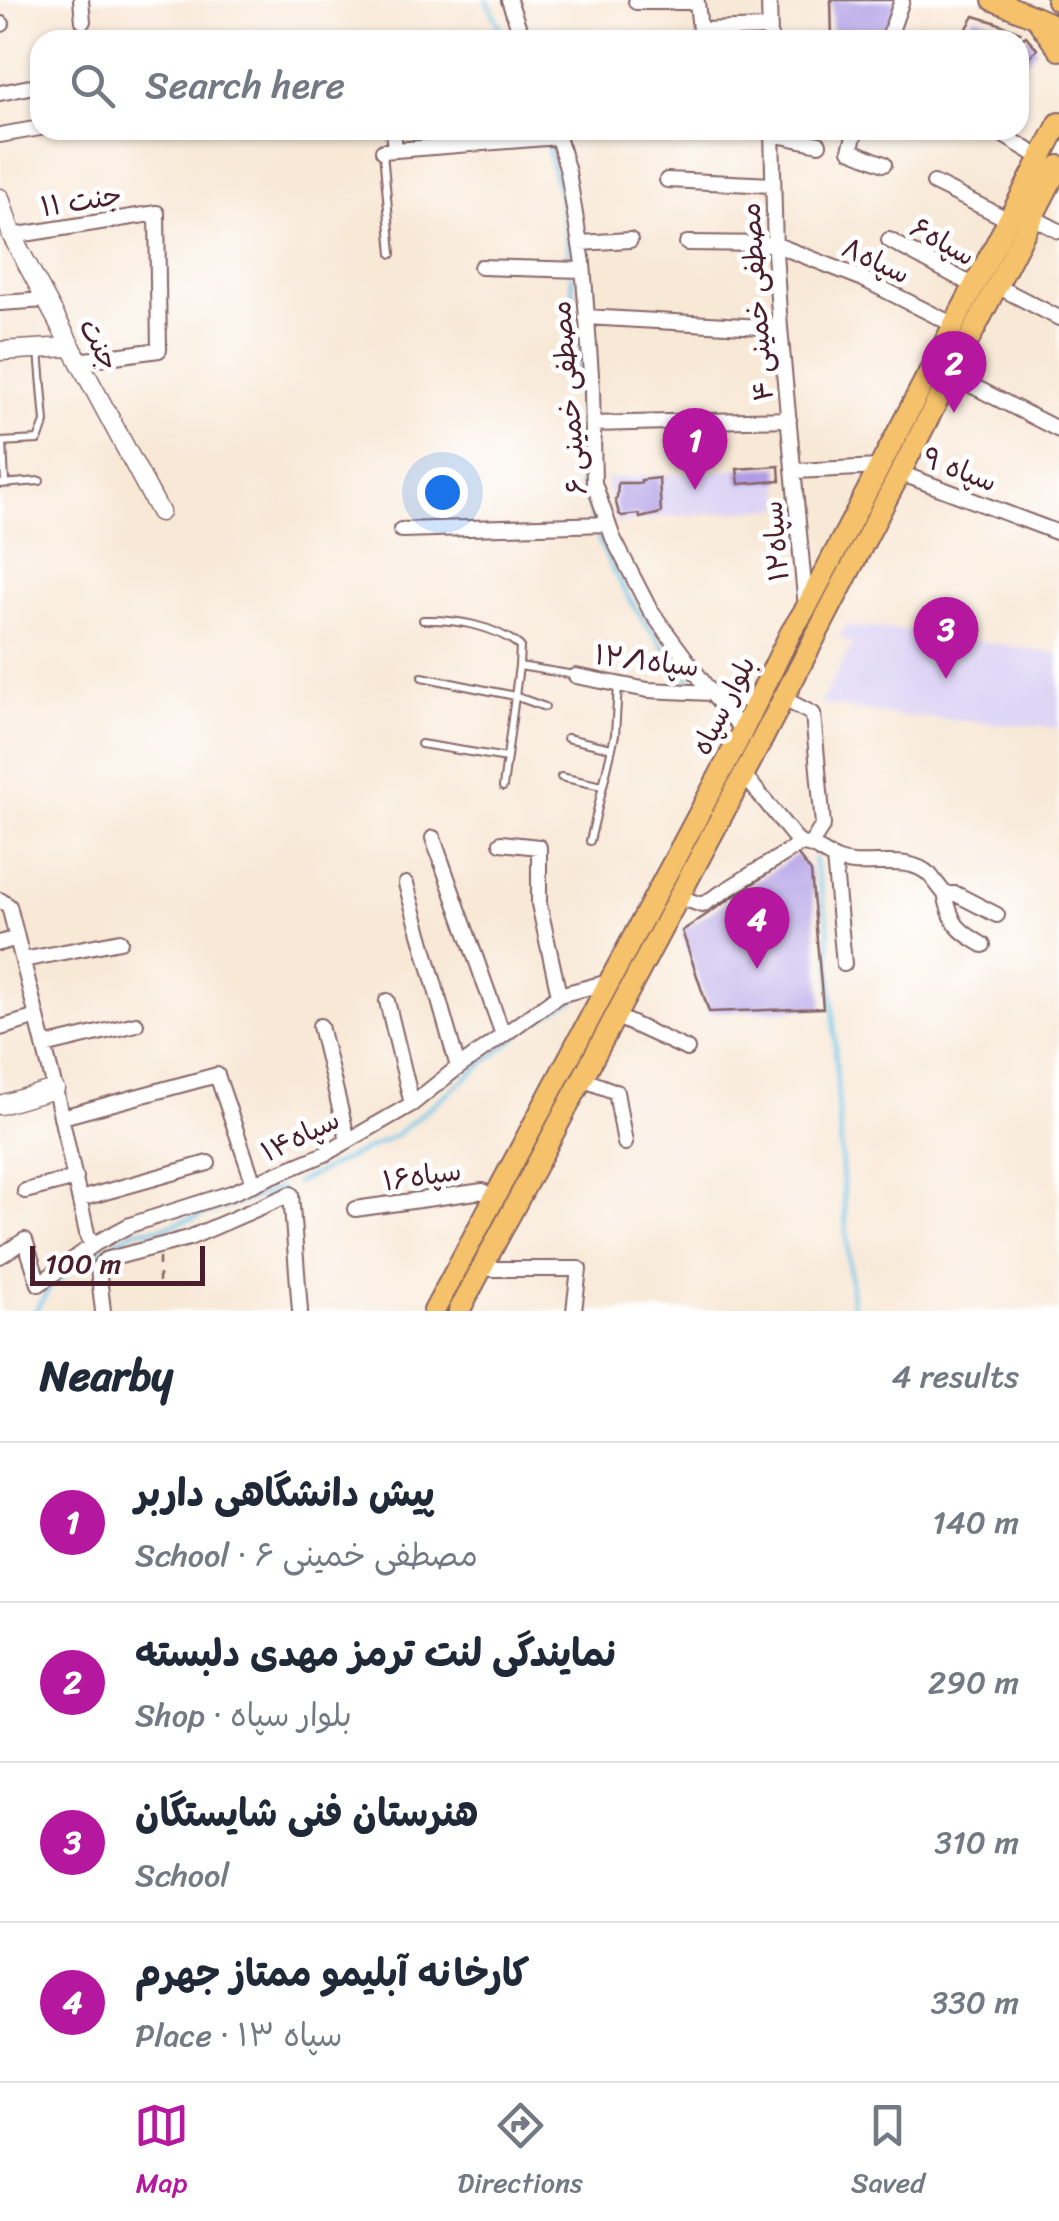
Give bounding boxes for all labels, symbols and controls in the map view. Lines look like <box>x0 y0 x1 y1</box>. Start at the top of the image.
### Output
search box <box>30 30 1029 140</box>
text: Search here <box>145 52 345 119</box>
icon: search <box>65 58 120 113</box>
street label: جنت ۱۱ <box>37 170 125 231</box>
street label: مصطفی خمینی ۴ <box>725 201 788 403</box>
street label: سپاه۶ <box>901 203 985 280</box>
street label: سپاه۸ <box>833 223 919 298</box>
street label: مصطفی خمینی ۶ <box>536 299 601 497</box>
street label: جنت <box>65 309 134 380</box>
pin: 2 <box>922 330 986 413</box>
pin: 1 <box>662 408 728 490</box>
street label: سپاه ۹ <box>915 433 1004 506</box>
your location <box>417 467 468 518</box>
street label: سپاه۱۲ <box>748 499 803 583</box>
pin: 3 <box>914 596 978 679</box>
street label: سپاه۱۲/۱ <box>592 630 702 691</box>
street label: بلوار سپاه <box>677 647 769 764</box>
pin: 4 <box>724 886 790 969</box>
street label: سپاه۱۴ <box>252 1095 348 1176</box>
street label: سپاه۱۶ <box>380 1146 465 1205</box>
text: 100 m <box>45 1239 121 1288</box>
scale bar <box>30 1241 205 1286</box>
text: Nearby <box>40 1339 173 1413</box>
text: 4 results <box>891 1348 1019 1405</box>
text: پیش دانشگاهی داربر <box>135 1460 435 1527</box>
text: 1 <box>66 1494 79 1551</box>
text: 140 m <box>932 1494 1019 1551</box>
text: School · مصطفی خمینی ۶ <box>135 1527 478 1584</box>
text: نمایندگی لنت ترمز مهدی دلبسته <box>135 1620 616 1687</box>
text: 2 <box>63 1654 82 1711</box>
text: 290 m <box>928 1654 1019 1711</box>
text: Shop · بلوار سپاه <box>135 1687 352 1744</box>
text: هنرستان فنی شایستگان <box>135 1780 478 1847</box>
text: 3 <box>64 1814 81 1871</box>
text: 310 m <box>935 1814 1019 1871</box>
text: School <box>135 1847 229 1904</box>
text: کارخانه آبلیمو ممتاز جهرم <box>135 1940 529 2007</box>
text: 4 <box>62 1974 83 2031</box>
text: 330 m <box>931 1974 1019 2031</box>
text: Place · سپاه ۱۳ <box>135 2007 343 2064</box>
tab: Map <box>134 2098 189 2207</box>
tab: Directions <box>457 2098 583 2207</box>
tab: Saved <box>851 2098 925 2207</box>

